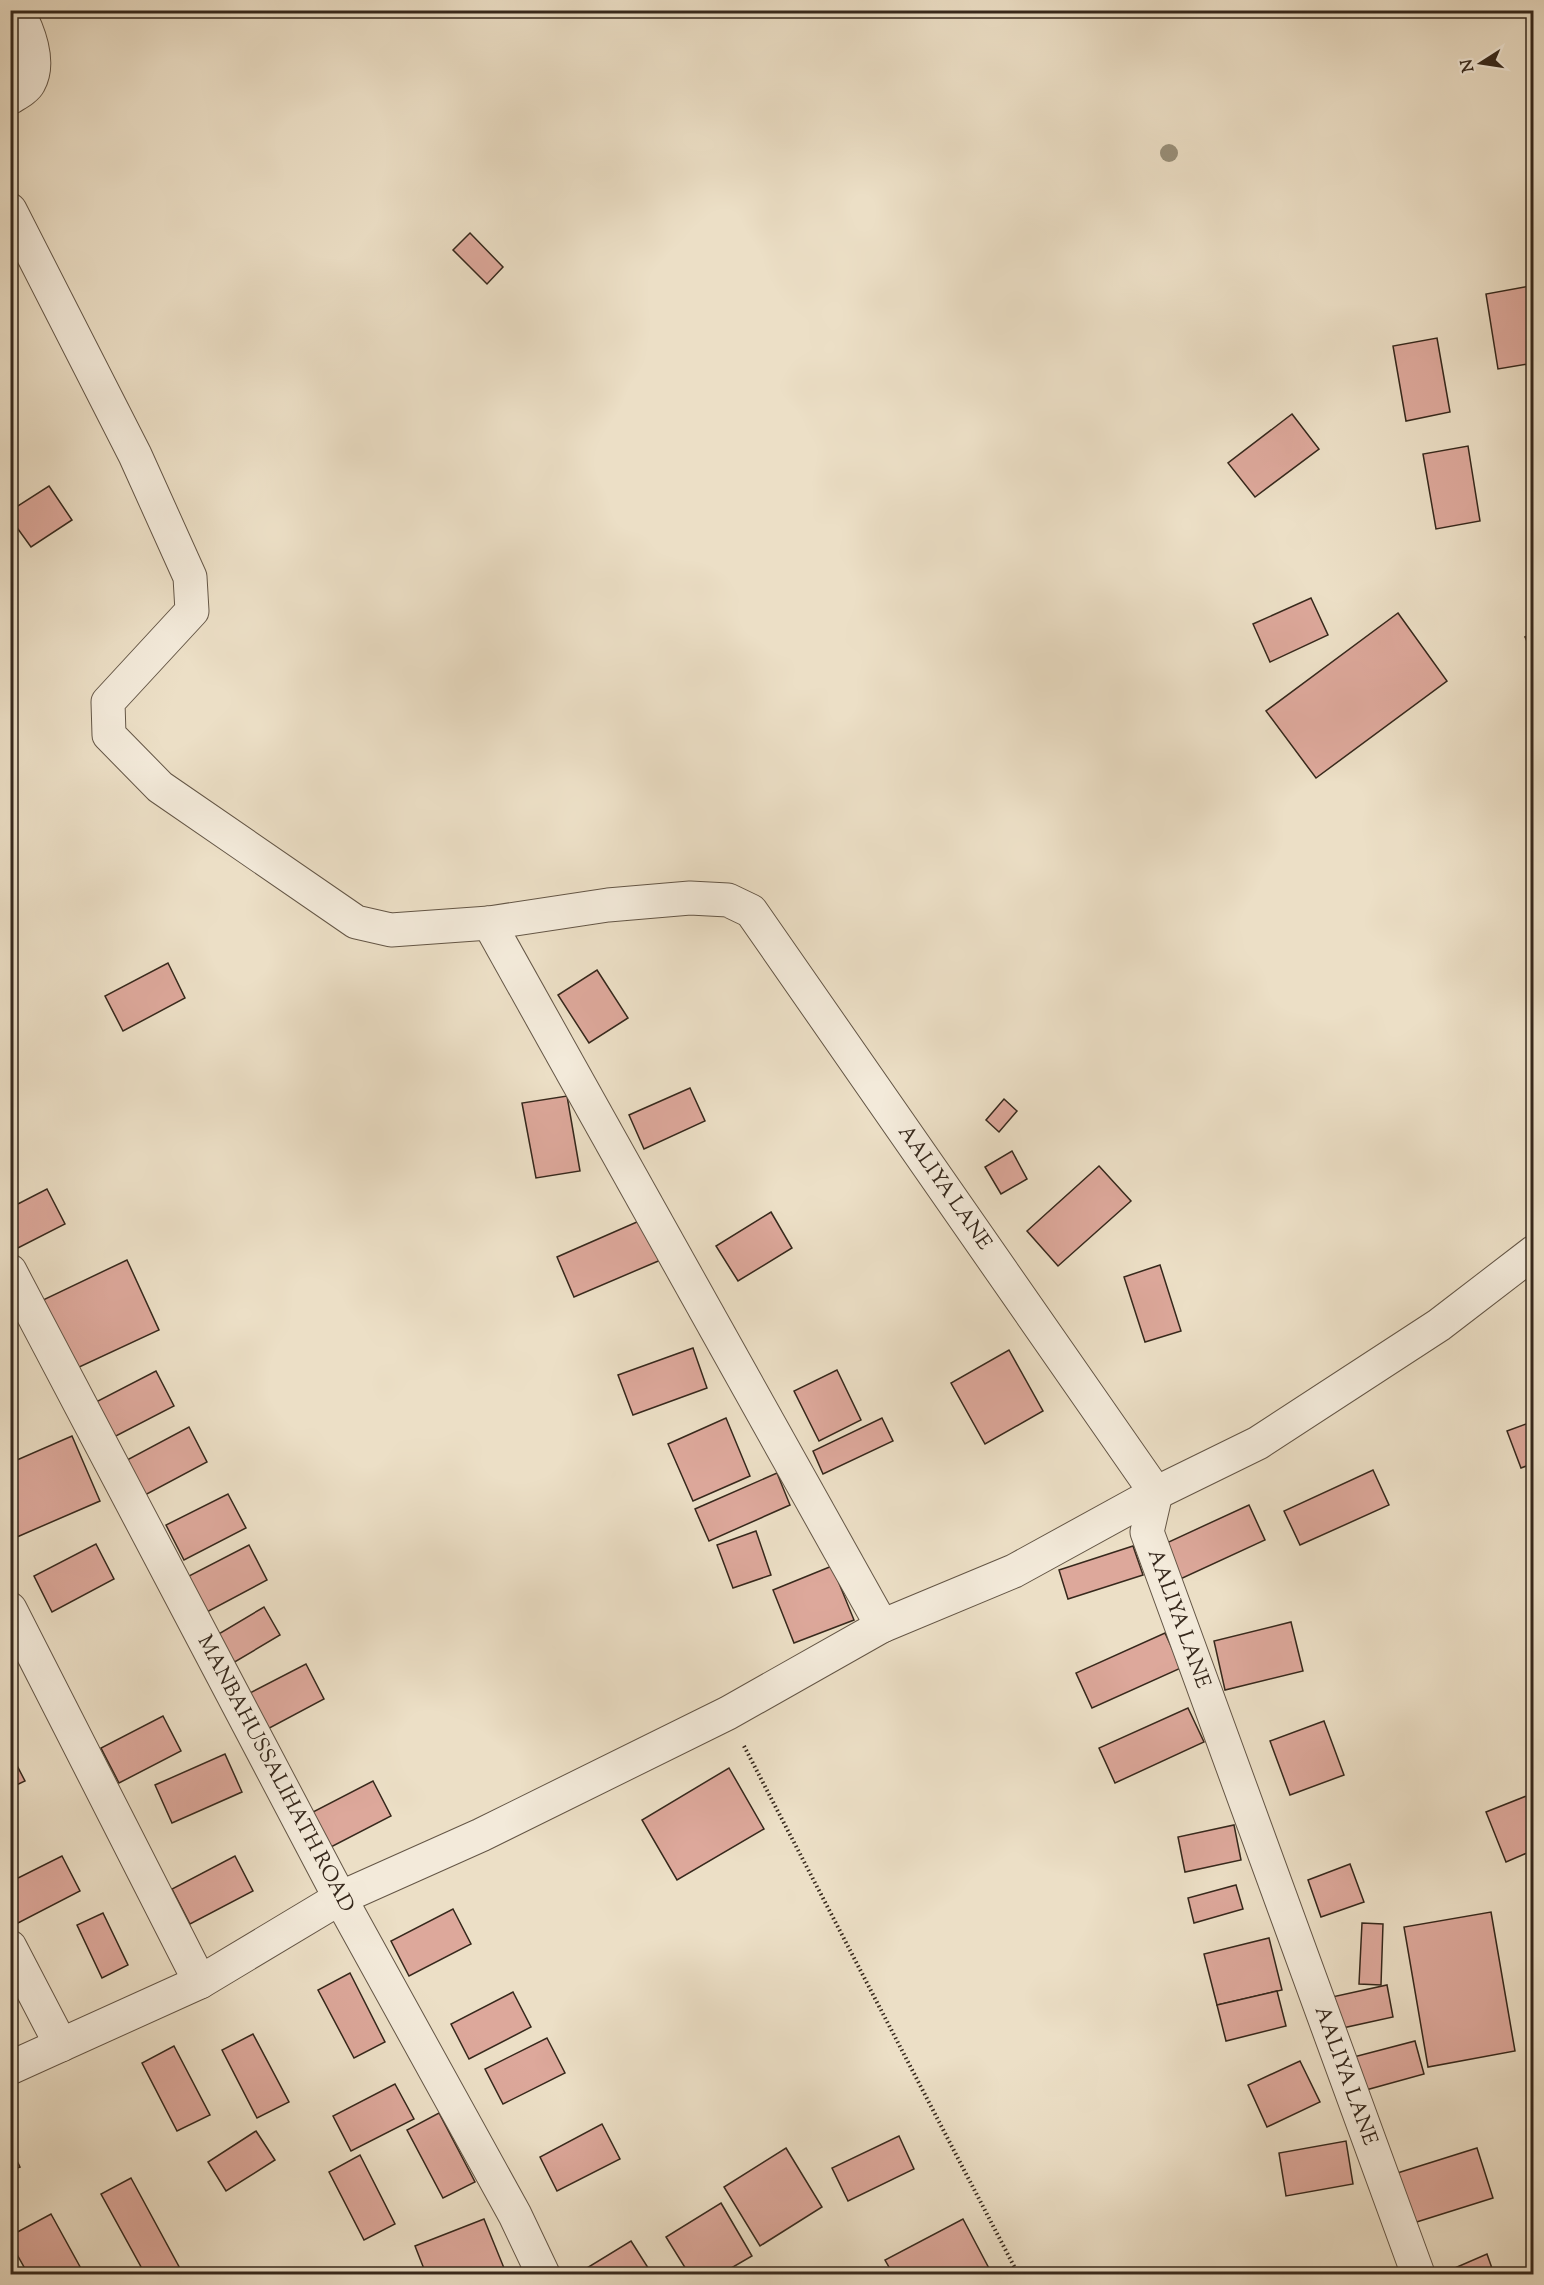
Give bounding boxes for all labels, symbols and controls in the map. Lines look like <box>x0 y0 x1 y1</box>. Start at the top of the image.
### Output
north arrow <box>1451 33 1511 93</box>
text: N <box>1456 57 1481 74</box>
street label: AALIYA LANE <box>890 1119 998 1257</box>
street label: AALIYA LANE <box>1139 1545 1217 1693</box>
street label: MANBAHUSSALIHATH ROAD <box>189 1630 361 1918</box>
street label: AALIYA LANE <box>1306 2002 1384 2150</box>

